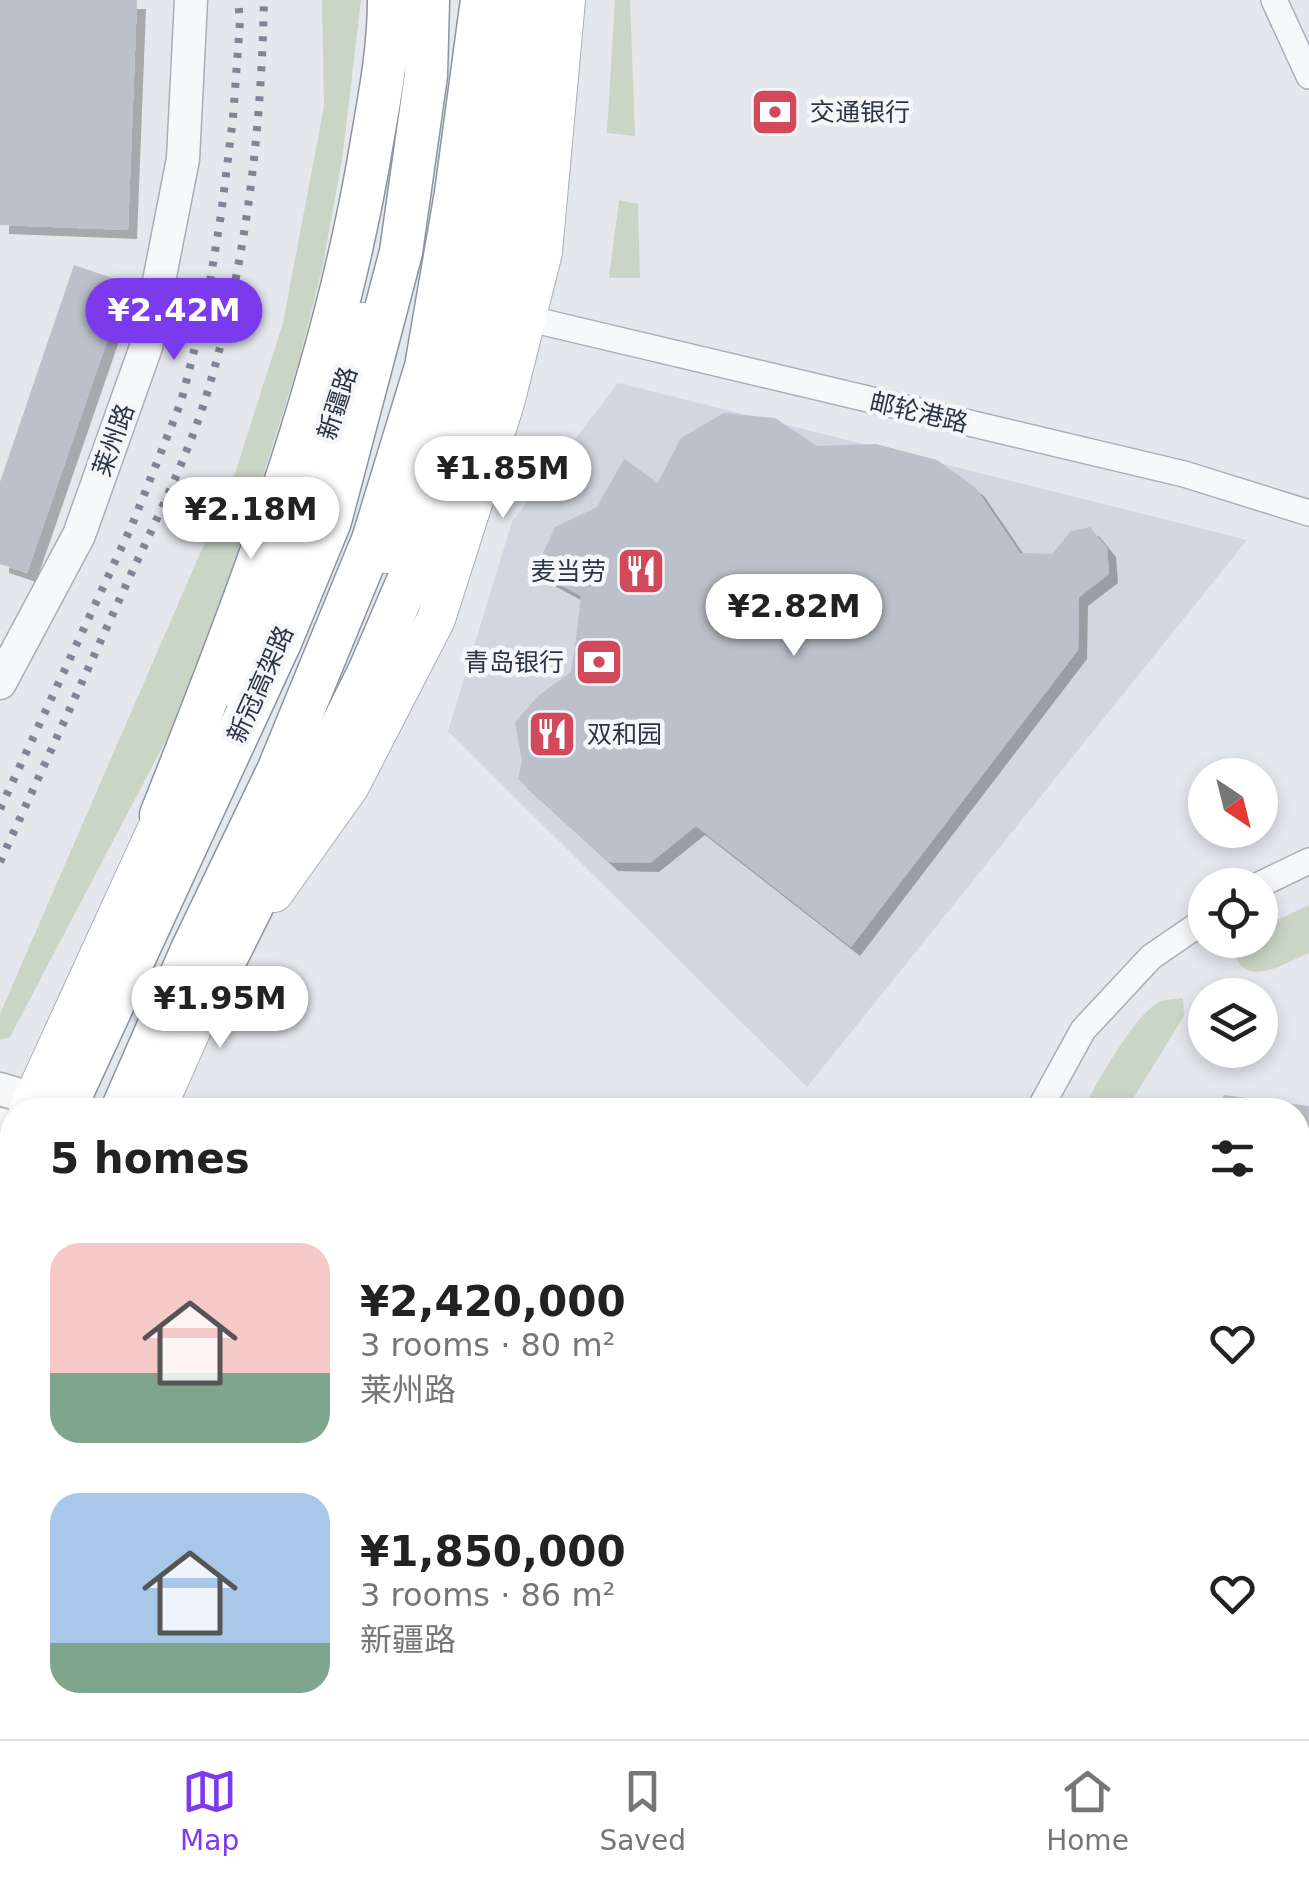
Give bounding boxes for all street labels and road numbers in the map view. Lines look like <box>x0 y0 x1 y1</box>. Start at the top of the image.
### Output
street label: 新疆路 <box>312 363 363 443</box>
street label: 邮轮港路 <box>867 387 971 438</box>
street label: 莱州路 <box>87 400 140 480</box>
street label: 新冠高架路 <box>222 621 299 747</box>

